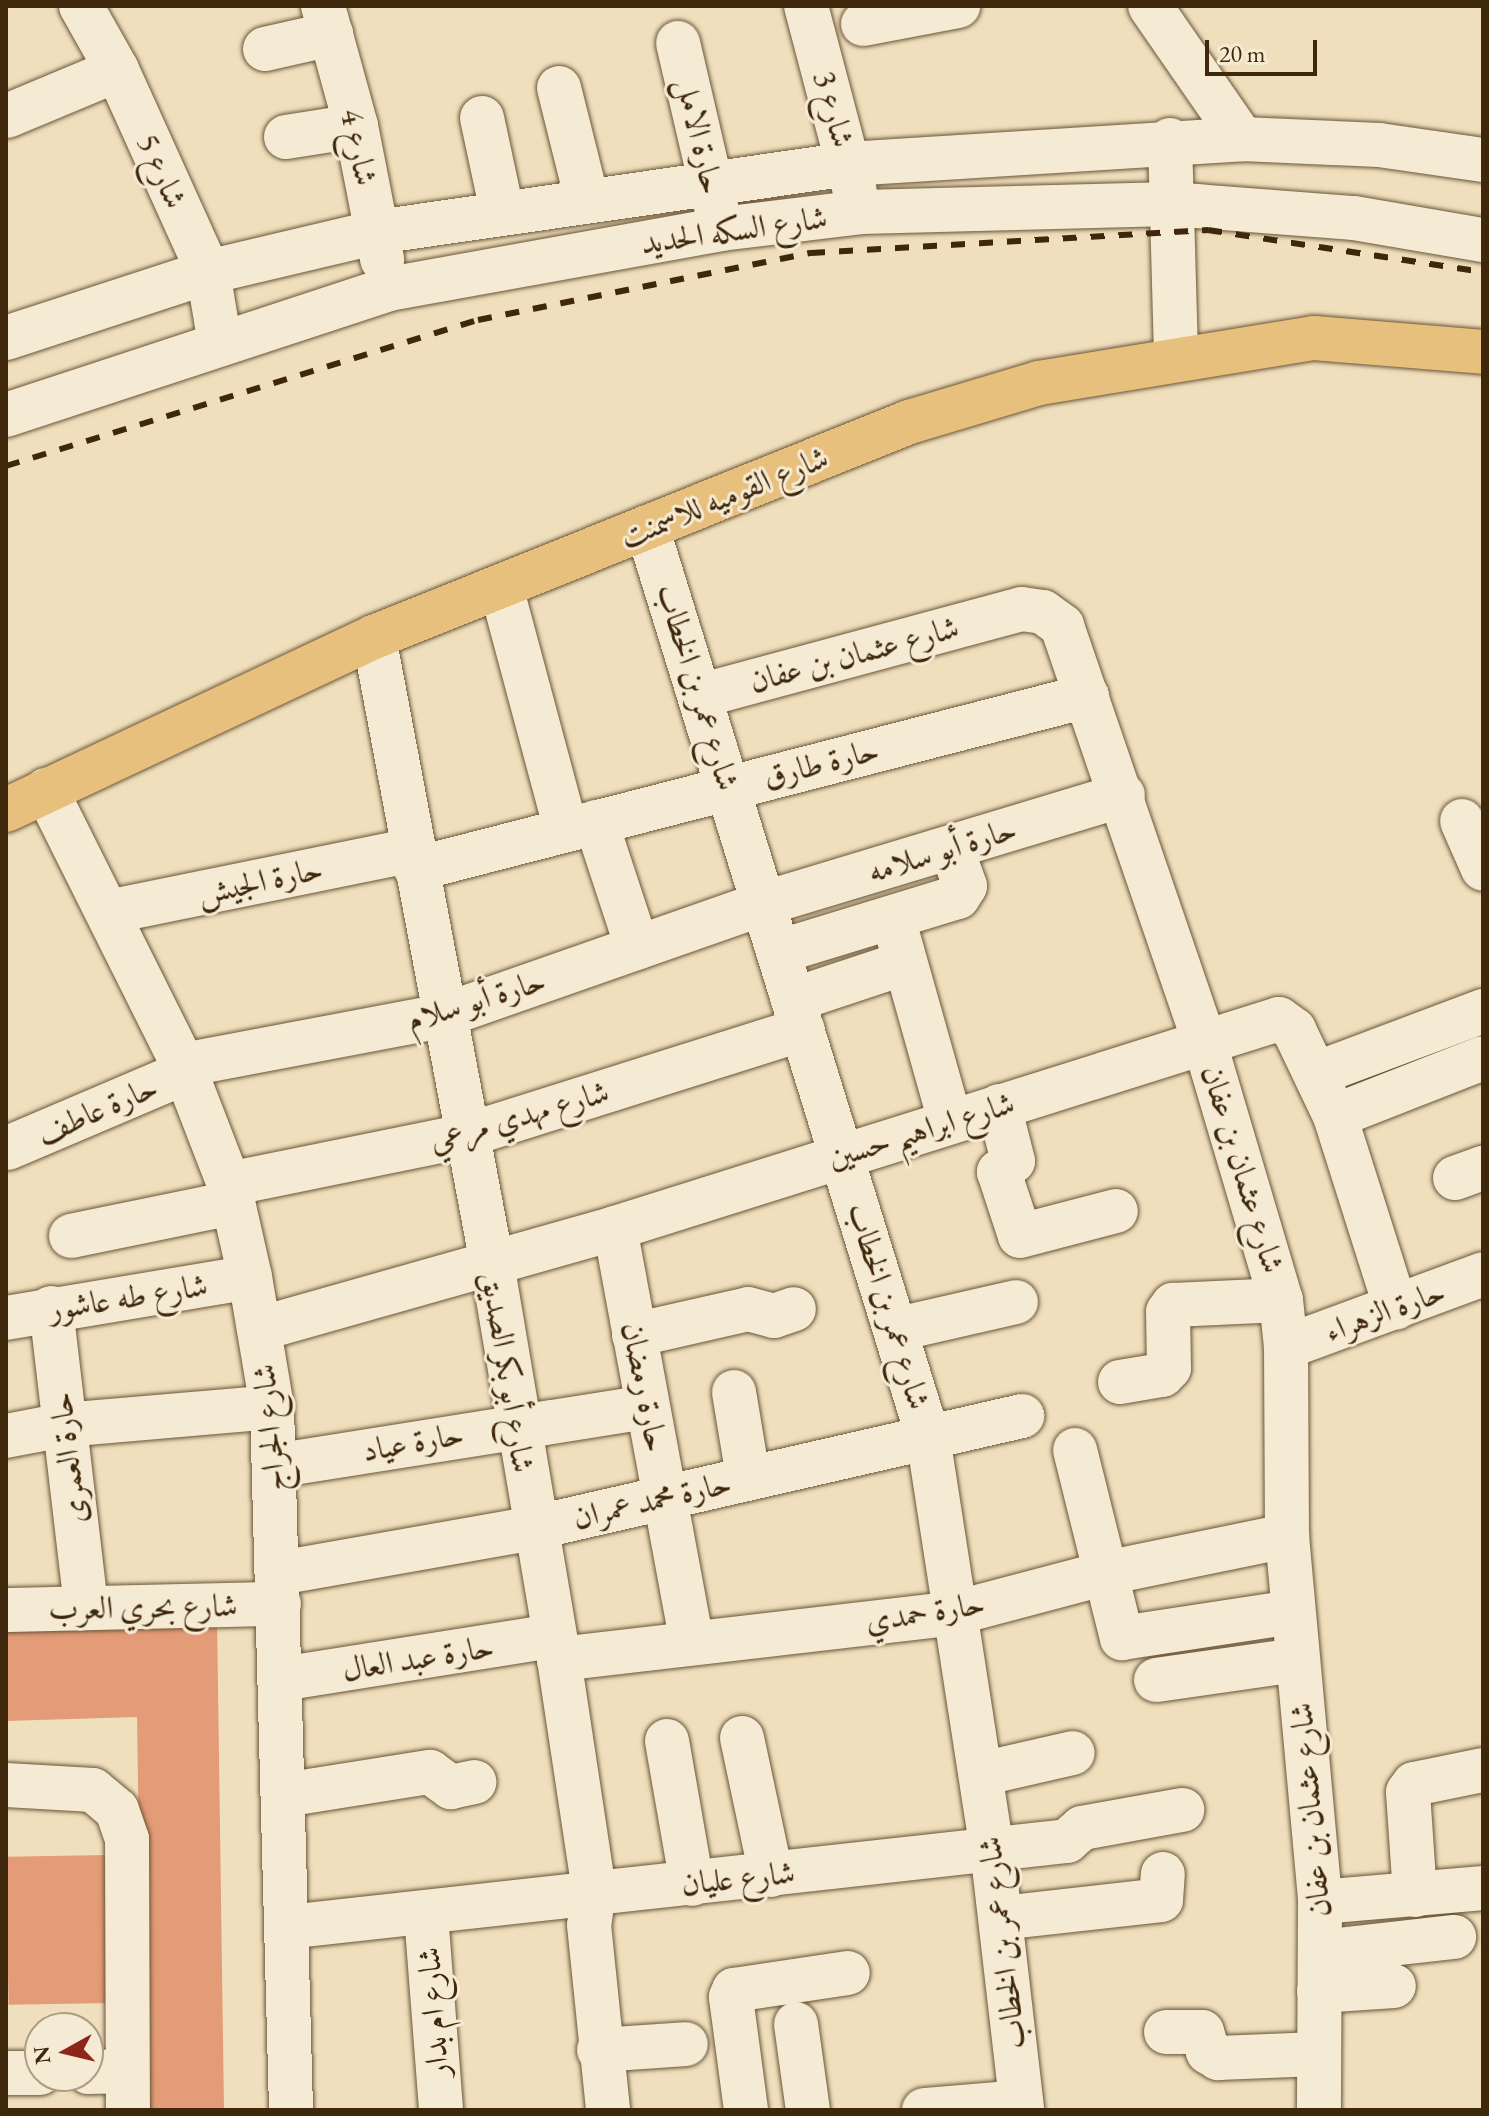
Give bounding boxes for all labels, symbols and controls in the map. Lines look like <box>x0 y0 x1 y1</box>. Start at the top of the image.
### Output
scale bar <box>1209 24 1321 74</box>
text: 20 m <box>1219 38 1266 69</box>
street label: شارع 3 <box>805 67 863 151</box>
street label: حارة الامل <box>668 74 732 198</box>
street label: شارع 4 <box>332 105 386 189</box>
street label: شارع 5 <box>129 128 195 214</box>
street label: شارع السكه الحديد <box>638 198 830 262</box>
street label: شارع القوميه للاسمنت <box>614 438 834 556</box>
street label: شارع عمر بن الخطاب <box>648 579 748 795</box>
street label: شارع عثمان بن عفان <box>745 608 963 700</box>
street label: حارة طارق <box>759 730 883 796</box>
street label: حارة أبو سلامه <box>863 809 1021 891</box>
street label: حارة الجيش <box>194 849 326 913</box>
street label: حارة أبو سلام <box>402 961 550 1039</box>
street label: شارع عثمان بن عفان <box>1193 1061 1293 1277</box>
street label: حارة عاطف <box>31 1067 163 1153</box>
street label: شارع مهدي مرعي <box>425 1072 613 1160</box>
street label: شارع ابراهيم حسين <box>823 1083 1019 1177</box>
street label: شارع عمر بن الخطاب <box>839 1198 939 1414</box>
street label: شارع طه عاشور <box>46 1265 210 1329</box>
street label: شارع أبو بكر الصديق <box>473 1269 543 1475</box>
street label: حارة الزهراء <box>1319 1272 1451 1350</box>
street label: حارة رمضان <box>614 1319 676 1455</box>
street label: شارع الجراج <box>244 1362 294 1494</box>
street label: حارة العمرى <box>41 1390 95 1526</box>
street label: حارة عياد <box>359 1414 467 1470</box>
street label: حارة محمد عمران <box>569 1463 735 1537</box>
street label: حارة حمدي <box>862 1584 988 1640</box>
street label: شارع بحري العرب <box>48 1586 238 1628</box>
street label: حارة عبد العال <box>339 1627 497 1689</box>
street label: شارع عثمان بن عفان <box>1281 1701 1339 1919</box>
street label: شارع عمر بن الخطاب <box>970 1834 1034 2052</box>
street label: شارع عليان <box>679 1853 797 1903</box>
street label: شارع ام بدار <box>409 1946 457 2078</box>
north arrow <box>24 2012 104 2092</box>
text: N <box>26 2044 57 2066</box>

